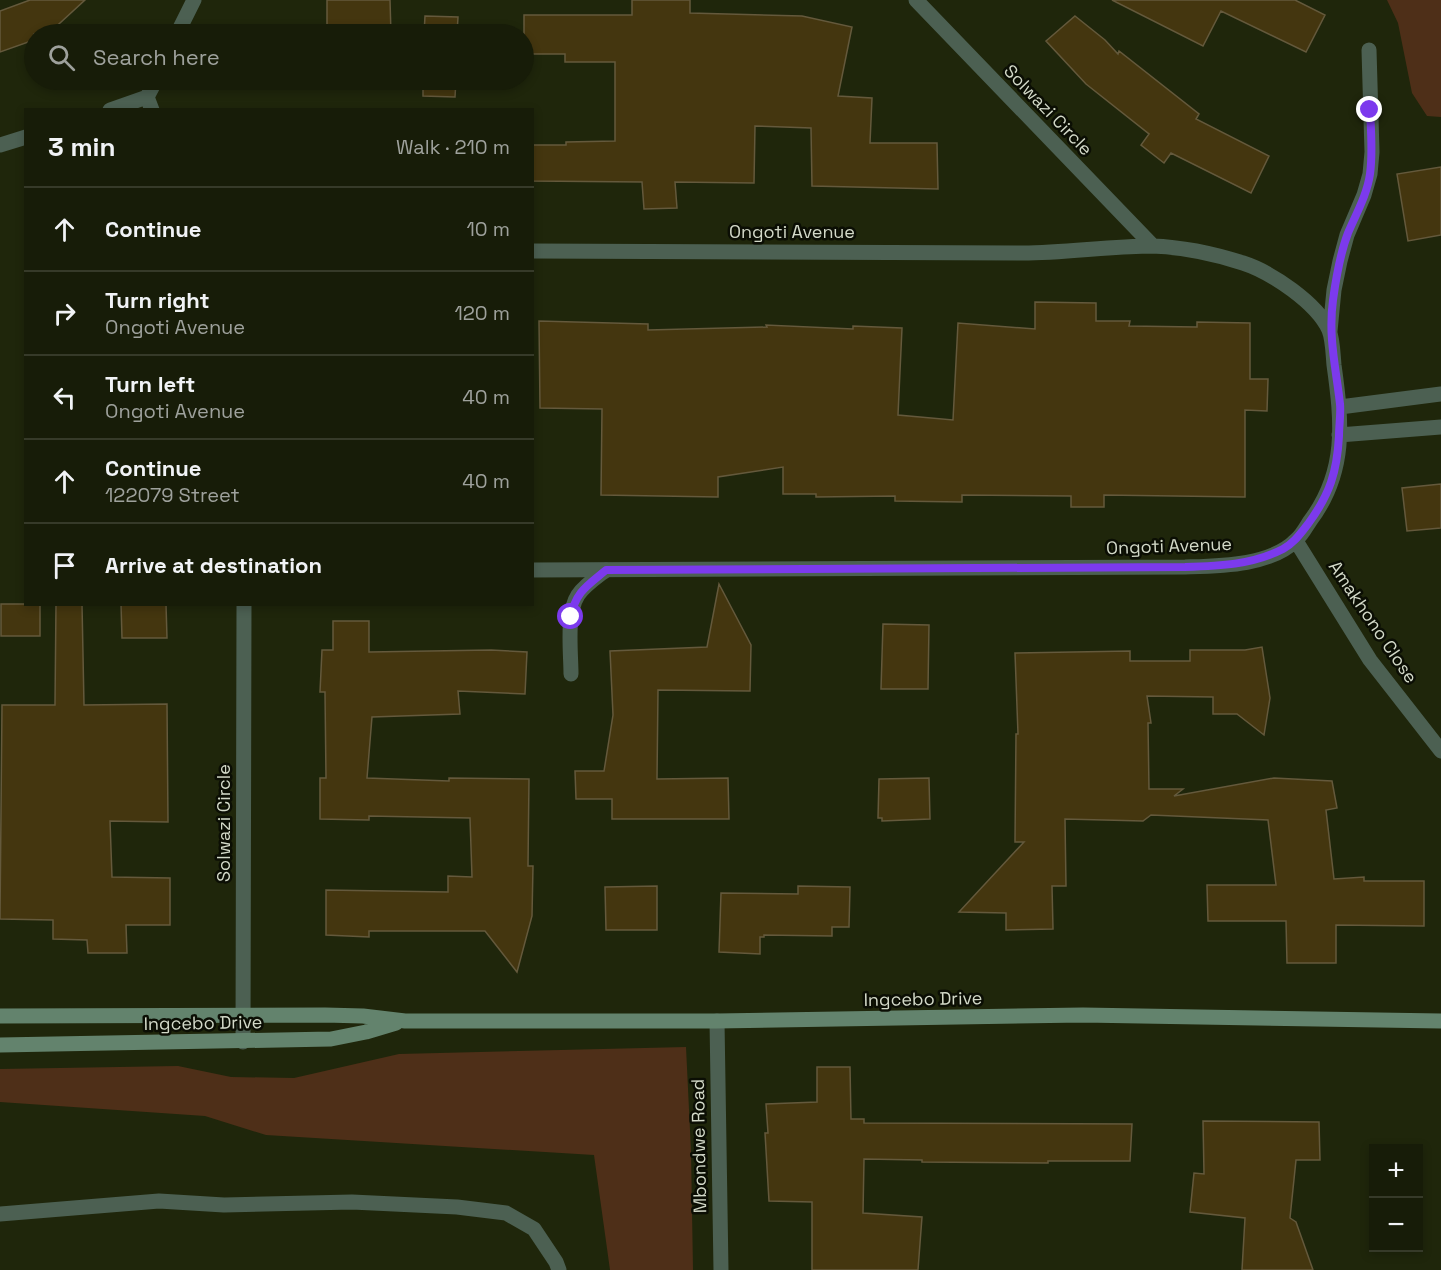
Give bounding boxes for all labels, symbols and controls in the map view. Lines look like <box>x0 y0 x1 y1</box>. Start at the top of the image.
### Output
search box <box>24 24 534 90</box>
icon: search <box>45 41 78 74</box>
text: Search here <box>93 43 220 71</box>
street label: Solwazi Circle <box>999 59 1098 160</box>
route end <box>1356 96 1382 122</box>
text: 3 min <box>48 130 116 164</box>
text: Walk · 210 m <box>396 134 510 160</box>
icon: ahead <box>48 213 81 246</box>
text: Continue <box>105 215 201 243</box>
text: 10 m <box>466 216 510 242</box>
street label: Ongoti Avenue <box>729 220 855 243</box>
text: Turn right <box>105 286 210 314</box>
icon: right <box>48 297 81 330</box>
text: 120 m <box>454 300 510 326</box>
text: Ongoti Avenue <box>105 314 245 340</box>
text: Turn left <box>105 370 195 398</box>
icon: left <box>48 381 81 414</box>
text: 40 m <box>462 384 510 410</box>
text: Ongoti Avenue <box>105 398 245 424</box>
text: Continue <box>105 454 201 482</box>
icon: ahead <box>48 465 81 498</box>
text: 40 m <box>462 468 510 494</box>
text: 122079 Street <box>105 482 240 508</box>
street label: Ongoti Avenue <box>1106 532 1232 559</box>
icon: arrive <box>48 549 81 582</box>
text: Arrive at destination <box>105 551 322 579</box>
street label: Amakhono Close <box>1324 556 1423 687</box>
route start <box>557 603 583 629</box>
street label: Solwazi Circle <box>212 764 235 882</box>
street label: Ingcebo Drive <box>863 986 983 1011</box>
street label: Ingcebo Drive <box>143 1010 263 1035</box>
street label: Mbondwe Road <box>686 1079 711 1214</box>
map controls <box>1369 1144 1423 1252</box>
button: + <box>1369 1144 1423 1198</box>
button: − <box>1369 1198 1423 1252</box>

